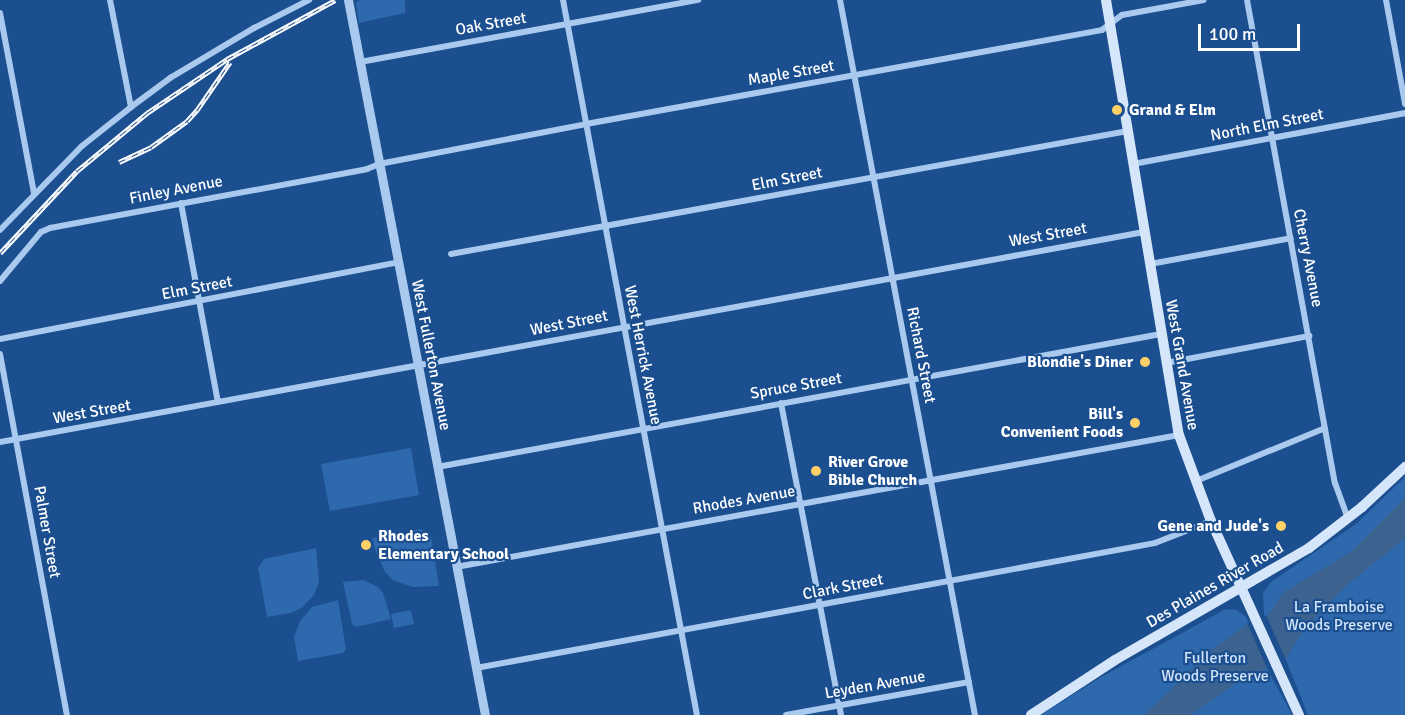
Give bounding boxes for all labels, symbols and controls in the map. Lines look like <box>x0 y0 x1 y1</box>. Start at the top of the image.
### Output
street label: Oak Street <box>454 8 528 40</box>
scale bar <box>1201 12 1303 50</box>
text: 100 m <box>1209 23 1256 45</box>
street label: Maple Street <box>746 56 836 90</box>
place label: Grand & Elm <box>1129 100 1216 120</box>
marker: Grand & Elm <box>1110 103 1124 117</box>
street label: North Elm Street <box>1209 105 1325 145</box>
street label: Elm Street <box>750 163 824 195</box>
street label: Finley Avenue <box>128 172 224 208</box>
street label: Cherry Avenue <box>1289 207 1327 309</box>
street label: West Street <box>1008 219 1088 251</box>
street label: Elm Street <box>160 272 234 304</box>
street label: West Fullerton Avenue <box>407 278 455 432</box>
street label: West Herrick Avenue <box>620 284 666 426</box>
street label: West Grand Avenue <box>1161 298 1203 432</box>
street label: Richard Street <box>902 305 940 405</box>
street label: West Street <box>528 306 610 340</box>
place label: Blondie's Diner <box>1027 352 1133 372</box>
marker: Blondie's Diner <box>1138 355 1152 369</box>
street label: Spruce Street <box>749 369 843 403</box>
street label: West Street <box>52 396 132 428</box>
place label: Bill's Convenient Foods <box>1001 404 1123 442</box>
marker: Bill's Convenient Foods <box>1128 416 1142 430</box>
place label: River Grove Bible Church <box>828 452 917 490</box>
marker: River Grove Bible Church <box>809 464 823 478</box>
street label: Rhodes Avenue <box>691 482 797 518</box>
street label: Palmer Street <box>29 484 65 580</box>
place label: Gene and Jude's <box>1158 516 1269 536</box>
marker: Gene and Jude's <box>1274 519 1288 533</box>
place label: Rhodes Elementary School <box>378 526 509 564</box>
marker: Rhodes Elementary School <box>359 538 373 552</box>
street label: Des Plaines River Road <box>1143 538 1287 632</box>
street label: Clark Street <box>801 570 885 604</box>
park label: La Framboise Woods Preserve <box>1285 597 1393 635</box>
park label: Fullerton Woods Preserve <box>1161 648 1269 686</box>
street label: Leyden Avenue <box>823 667 927 703</box>

